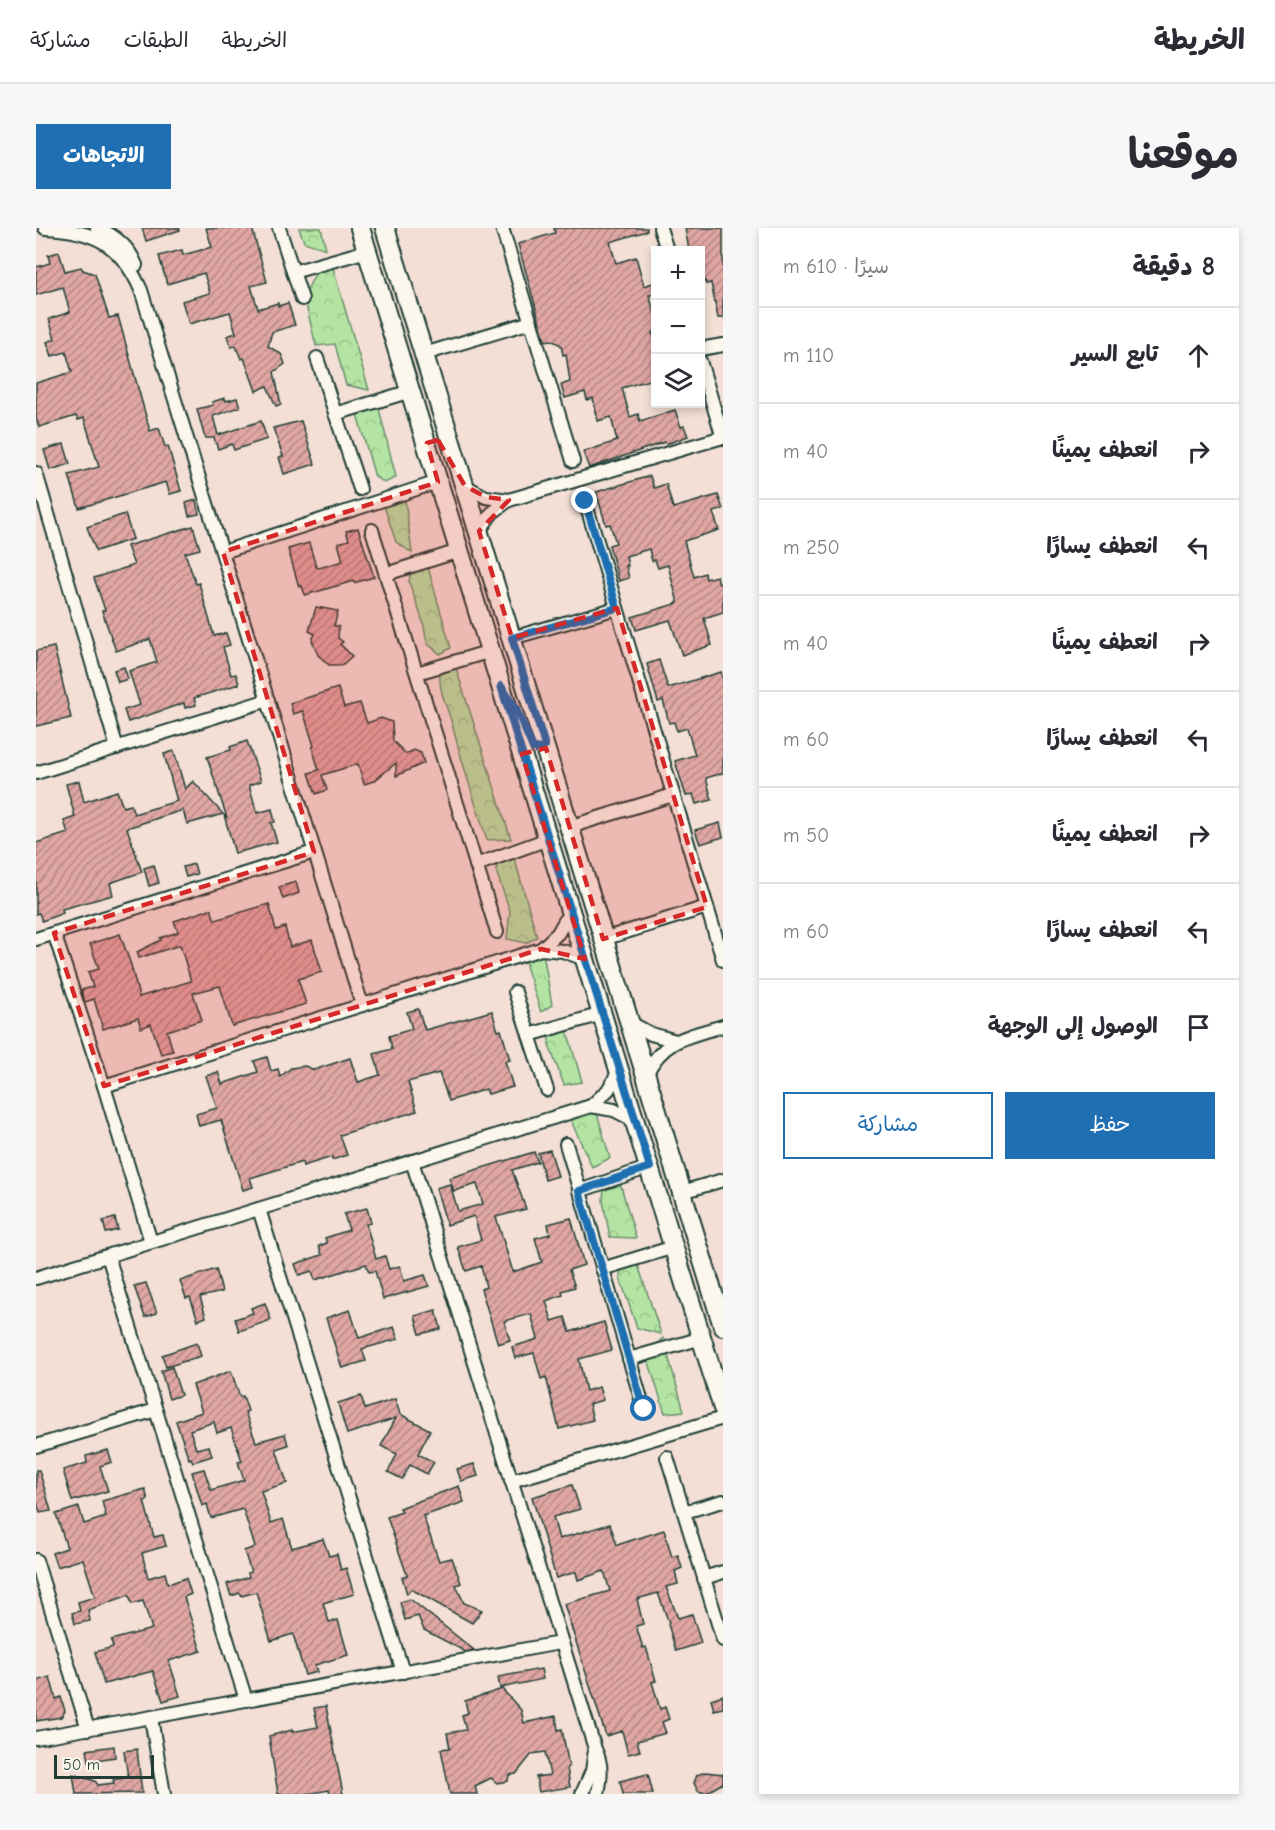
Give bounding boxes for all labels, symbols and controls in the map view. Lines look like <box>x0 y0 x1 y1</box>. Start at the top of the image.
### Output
text: الخريطة <box>1154 24 1245 56</box>
text: مشاركة <box>30 28 91 52</box>
text: الطبقات <box>124 28 189 52</box>
text: الخريطة <box>222 28 287 52</box>
button: الاتجاهات <box>36 124 171 189</box>
text: موقعنا <box>1128 130 1239 179</box>
map controls <box>651 246 705 408</box>
button: + <box>651 246 705 300</box>
text: 8 دقيقة <box>1132 252 1215 282</box>
text: سيرًا · 610 m <box>783 255 889 278</box>
button: − <box>651 300 705 354</box>
icon: ahead <box>1182 339 1215 372</box>
text: تابع السير <box>1072 341 1158 367</box>
text: 110 m <box>783 344 834 367</box>
button: layers <box>651 354 705 408</box>
icon: right <box>1182 435 1215 468</box>
text: انعطف يمينًا <box>1052 437 1158 463</box>
text: 40 m <box>783 440 828 463</box>
route end <box>571 487 597 513</box>
icon: left <box>1182 531 1215 564</box>
text: انعطف يسارًا <box>1046 533 1158 559</box>
text: 250 m <box>783 536 840 559</box>
icon: right <box>1182 627 1215 660</box>
text: انعطف يمينًا <box>1052 629 1158 655</box>
text: 40 m <box>783 632 828 655</box>
icon: left <box>1182 723 1215 756</box>
text: انعطف يسارًا <box>1046 725 1158 751</box>
text: 60 m <box>783 728 829 751</box>
icon: right <box>1182 819 1215 852</box>
text: انعطف يمينًا <box>1052 821 1158 847</box>
text: 50 m <box>783 824 829 847</box>
icon: left <box>1182 915 1215 948</box>
text: انعطف يسارًا <box>1046 917 1158 943</box>
text: 60 m <box>783 920 829 943</box>
icon: arrive <box>1182 1011 1215 1044</box>
text: الوصول إلى الوجهة <box>988 1013 1158 1039</box>
button: مشاركة <box>783 1092 993 1159</box>
button: حفظ <box>1005 1092 1215 1159</box>
route start <box>630 1395 656 1421</box>
scale bar <box>54 1752 154 1780</box>
text: 50 m <box>63 1756 100 1774</box>

